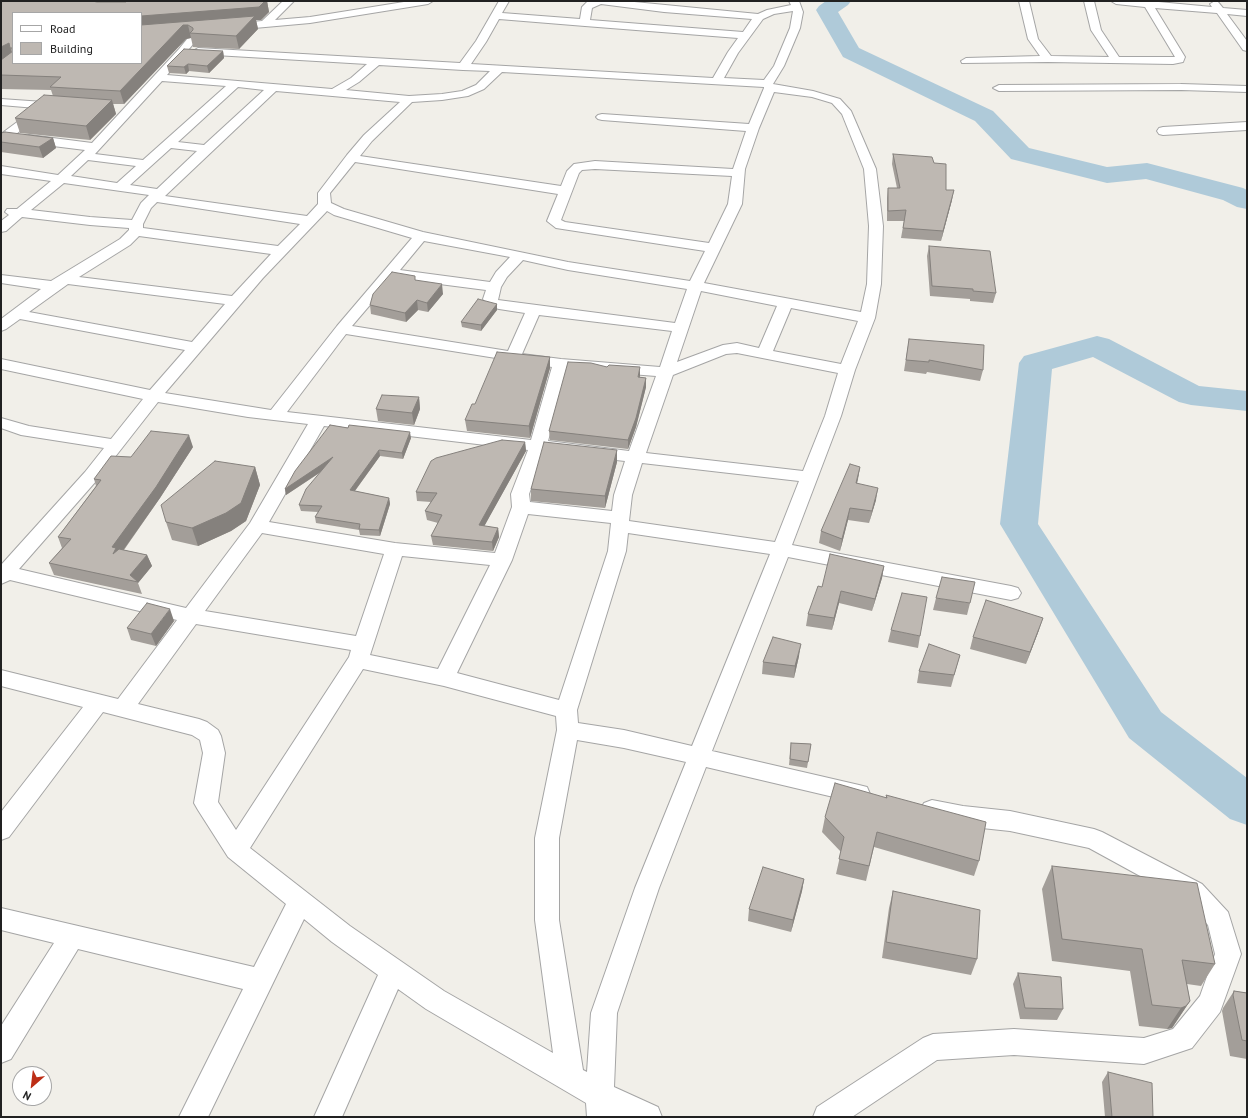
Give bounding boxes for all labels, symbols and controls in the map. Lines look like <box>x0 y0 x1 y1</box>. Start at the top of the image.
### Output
legend <box>12 12 142 64</box>
text: Road <box>50 21 75 36</box>
text: Building <box>50 41 93 56</box>
north arrow <box>12 1066 52 1106</box>
text: N <box>20 1088 33 1104</box>

